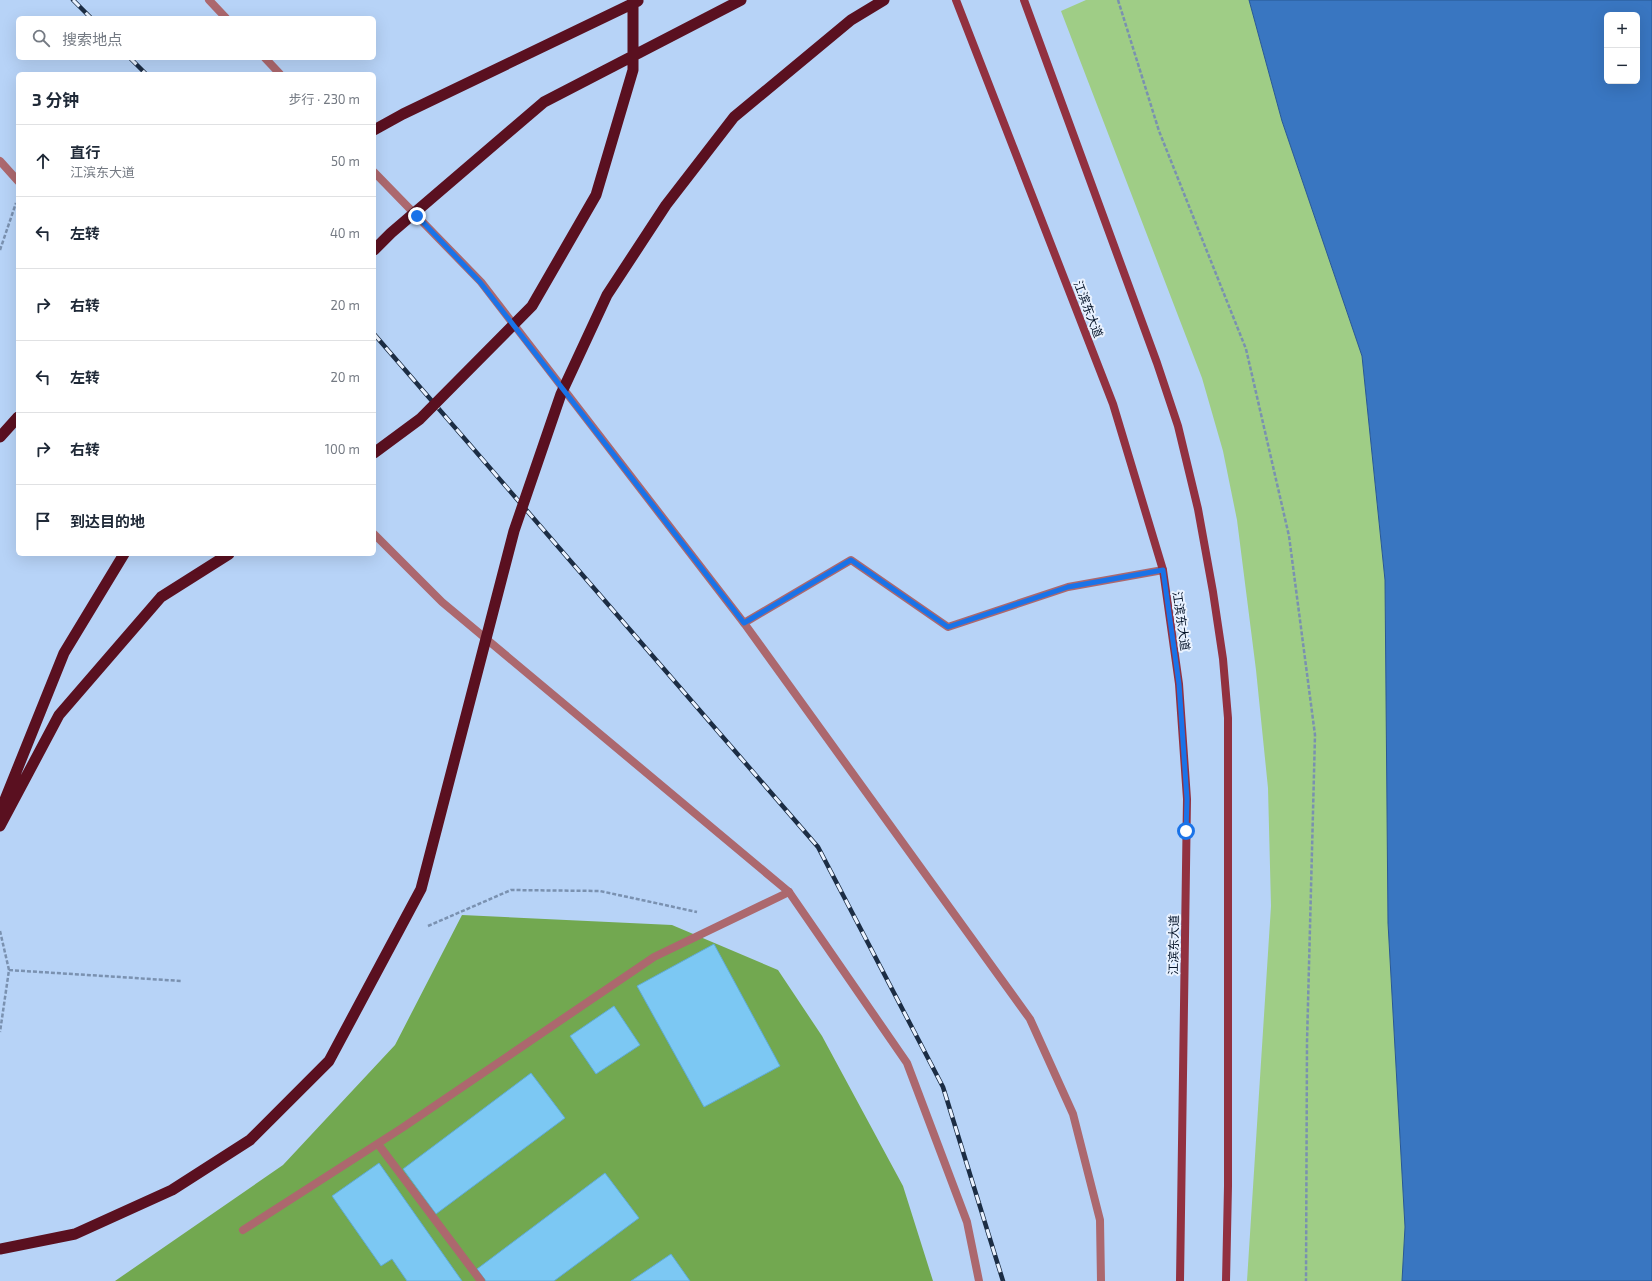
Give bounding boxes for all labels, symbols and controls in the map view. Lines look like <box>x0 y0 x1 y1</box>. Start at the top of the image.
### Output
map controls <box>1604 12 1640 84</box>
button: + <box>1604 12 1640 48</box>
search box <box>16 16 376 60</box>
icon: search <box>30 27 52 49</box>
text: 搜索地点 <box>62 30 122 48</box>
button: − <box>1604 48 1640 84</box>
text: 3 分钟 <box>32 89 79 109</box>
text: 步行 · 230 m <box>288 91 360 107</box>
text: 直行 <box>70 143 100 161</box>
icon: ahead <box>32 150 54 172</box>
text: 50 m <box>331 153 360 169</box>
text: 江滨东大道 <box>70 164 135 180</box>
route end <box>408 207 426 225</box>
icon: left <box>32 222 54 244</box>
text: 左转 <box>70 224 100 242</box>
text: 40 m <box>330 225 360 241</box>
street label: 江滨东大道 <box>1072 278 1106 340</box>
icon: right <box>32 294 54 316</box>
text: 右转 <box>70 296 100 314</box>
text: 20 m <box>331 297 360 313</box>
icon: left <box>32 366 54 388</box>
text: 左转 <box>70 368 100 386</box>
text: 20 m <box>331 369 360 385</box>
icon: right <box>32 438 54 460</box>
text: 右转 <box>70 440 100 458</box>
text: 100 m <box>325 441 360 457</box>
icon: arrive <box>32 510 54 532</box>
text: 到达目的地 <box>70 512 145 530</box>
street label: 江滨东大道 <box>1171 590 1193 652</box>
route start <box>1177 822 1195 840</box>
street label: 江滨东大道 <box>1165 915 1181 975</box>

